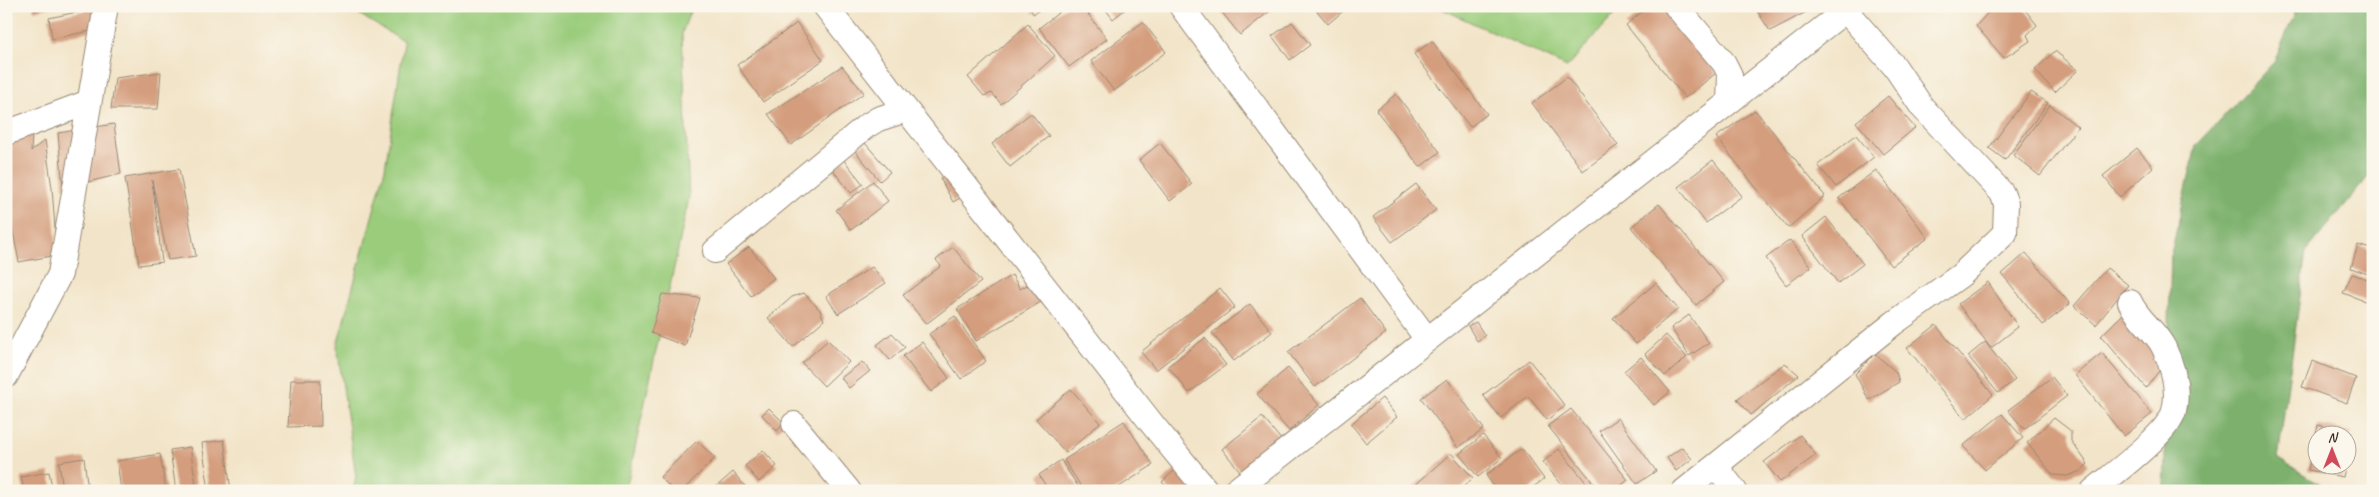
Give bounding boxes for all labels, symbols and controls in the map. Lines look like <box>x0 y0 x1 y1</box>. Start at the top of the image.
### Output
north arrow <box>2306 424 2356 474</box>
text: N <box>2328 429 2339 446</box>

